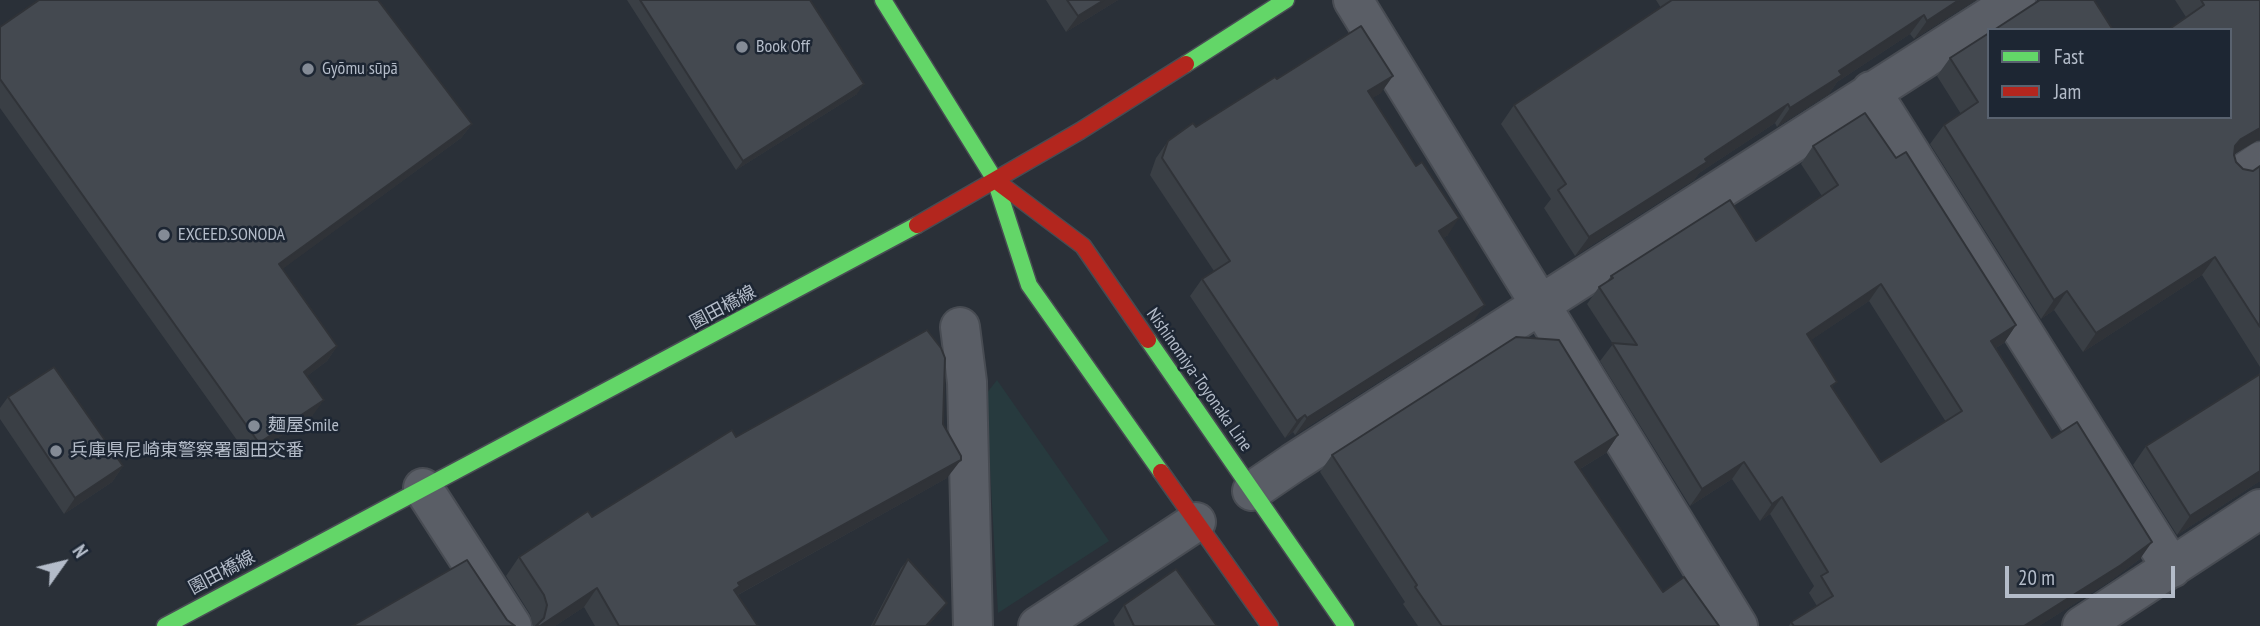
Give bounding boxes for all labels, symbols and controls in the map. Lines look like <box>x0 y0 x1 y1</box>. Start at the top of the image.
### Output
legend <box>1987 28 2232 119</box>
place label: Book Off <box>756 36 810 58</box>
marker: Book Off <box>734 39 750 55</box>
text: Fast <box>2054 43 2084 70</box>
place label: Gyōmu sūpā <box>322 58 398 80</box>
marker: Gyōmu sūpā <box>300 61 316 77</box>
text: Jam <box>2054 78 2081 105</box>
place label: EXCEED.SONODA <box>178 224 285 246</box>
marker: EXCEED.SONODA <box>156 227 172 243</box>
street label: 園田橋線 <box>686 282 760 334</box>
street label: Nishinomiya-Toyonaka Line <box>1141 304 1257 456</box>
place label: 麺屋Smile <box>268 415 339 437</box>
marker: 麺屋Smile <box>246 418 262 434</box>
place label: 兵庫県尼崎東警察署園田交番 <box>70 440 304 462</box>
marker: 兵庫県尼崎東警察署園田交番 <box>48 443 64 459</box>
north arrow <box>28 528 98 598</box>
text: N <box>68 540 93 562</box>
street label: 園田橋線 <box>185 547 259 599</box>
scale bar <box>2008 552 2178 596</box>
text: 20 m <box>2018 564 2055 591</box>

